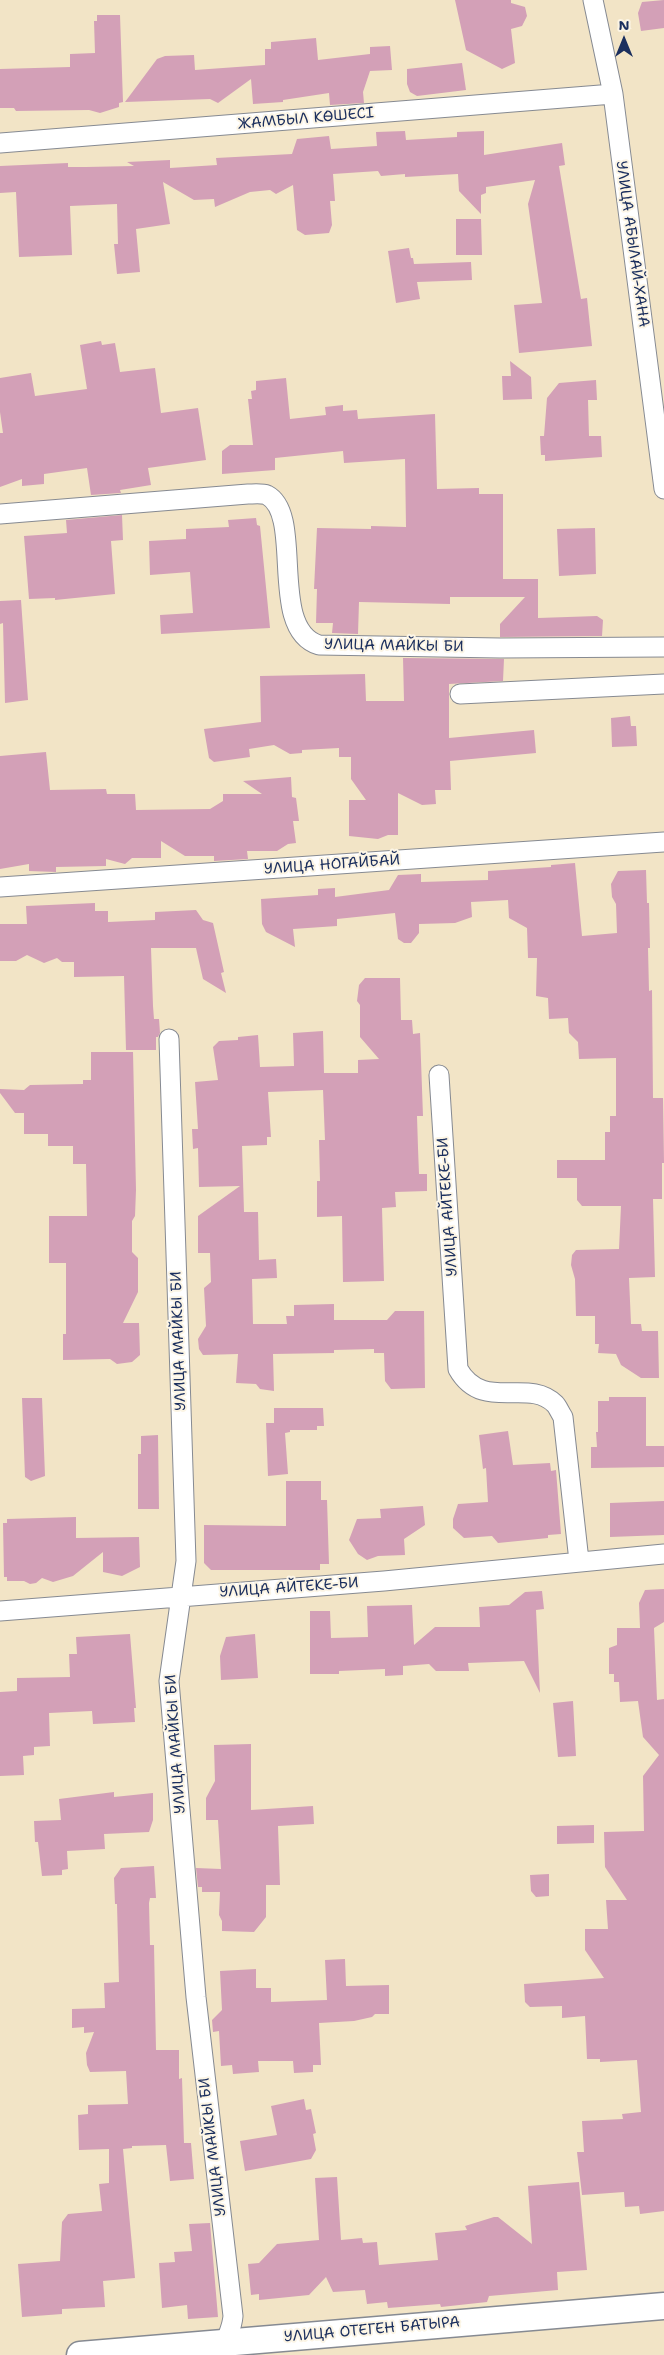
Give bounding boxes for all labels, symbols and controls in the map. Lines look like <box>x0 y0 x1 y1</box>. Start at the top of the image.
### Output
north arrow <box>599 15 649 65</box>
text: N <box>618 16 630 34</box>
street label: ЖАМБЫЛ КӨШЕСІ <box>237 104 375 134</box>
street label: УЛИЦА АБЫЛАЙ-ХАНА <box>611 160 653 328</box>
street label: УЛИЦА МАЙКЫ БИ <box>324 636 464 656</box>
street label: УЛИЦА НОГАЙБАЙ <box>263 851 401 879</box>
street label: УЛИЦА АЙТЕКЕ-БИ <box>434 1137 462 1277</box>
street label: УЛИЦА МАЙКЫ БИ <box>168 1271 190 1411</box>
street label: УЛИЦА АЙТЕКЕ-БИ <box>219 1574 359 1602</box>
street label: УЛИЦА МАЙКЫ БИ <box>162 1674 190 1814</box>
street label: УЛИЦА МАЙКЫ БИ <box>196 2077 230 2217</box>
street label: УЛИЦА ОТЕГЕН БАТЫРА <box>283 2313 461 2347</box>

